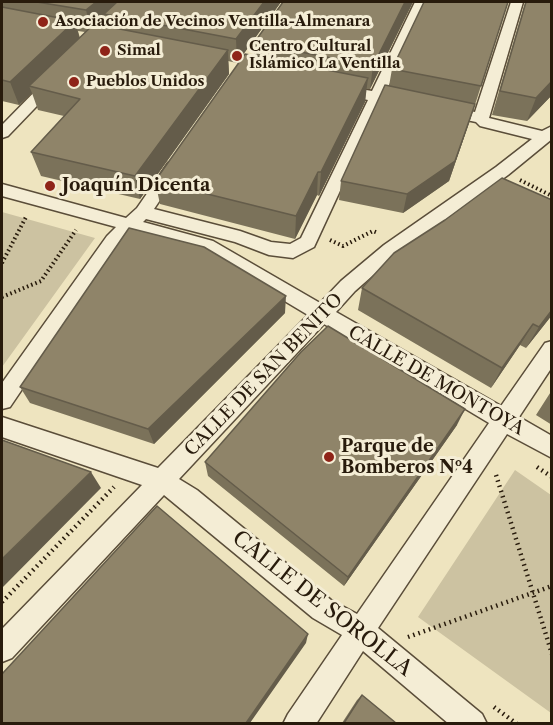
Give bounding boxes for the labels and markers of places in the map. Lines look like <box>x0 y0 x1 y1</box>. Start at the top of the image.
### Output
place label: Asociación de Vecinos Ventilla-Almenara <box>55 13 370 31</box>
marker: Asociación de Vecinos Ventilla-Almenara <box>36 15 50 29</box>
place label: Centro Cultural Islámico La Ventilla <box>249 38 401 73</box>
place label: Simal <box>117 42 161 60</box>
marker: Simal <box>98 44 112 58</box>
marker: Centro Cultural Islámico La Ventilla <box>230 49 244 63</box>
place label: Pueblos Unidos <box>86 73 204 91</box>
marker: Pueblos Unidos <box>67 75 81 89</box>
place label: Joaquín Dicenta <box>62 175 210 197</box>
marker: Joaquín Dicenta <box>43 179 57 193</box>
place label: Parque de Bomberos Nº4 <box>341 436 473 478</box>
marker: Parque de Bomberos Nº4 <box>322 450 336 464</box>

